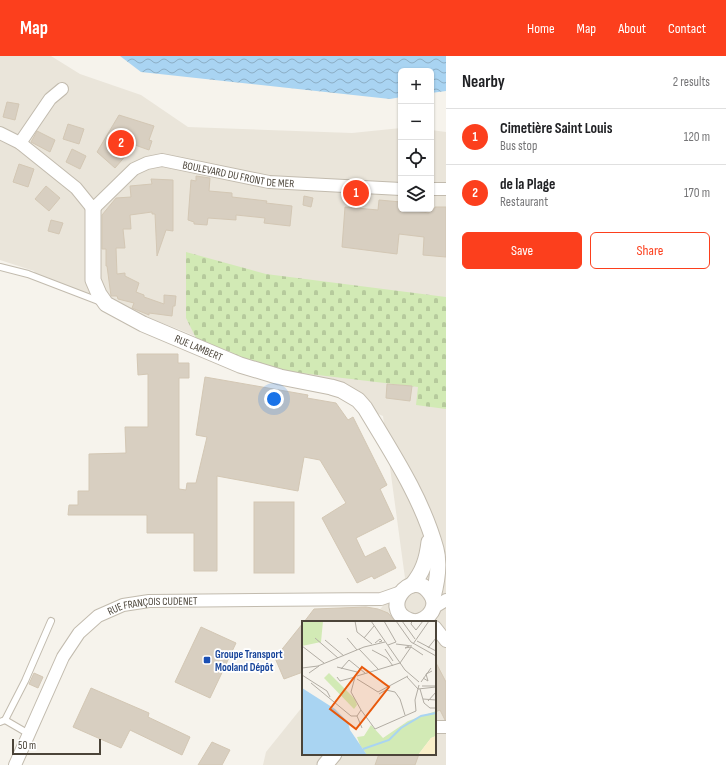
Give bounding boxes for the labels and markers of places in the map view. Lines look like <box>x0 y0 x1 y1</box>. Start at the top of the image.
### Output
pin: 2 <box>108 128 134 158</box>
pin: 1 <box>343 178 369 208</box>
place label: Groupe Transport Mooland Dépôt <box>215 648 283 674</box>
marker: Groupe Transport Mooland Dépôt <box>202 655 212 665</box>

